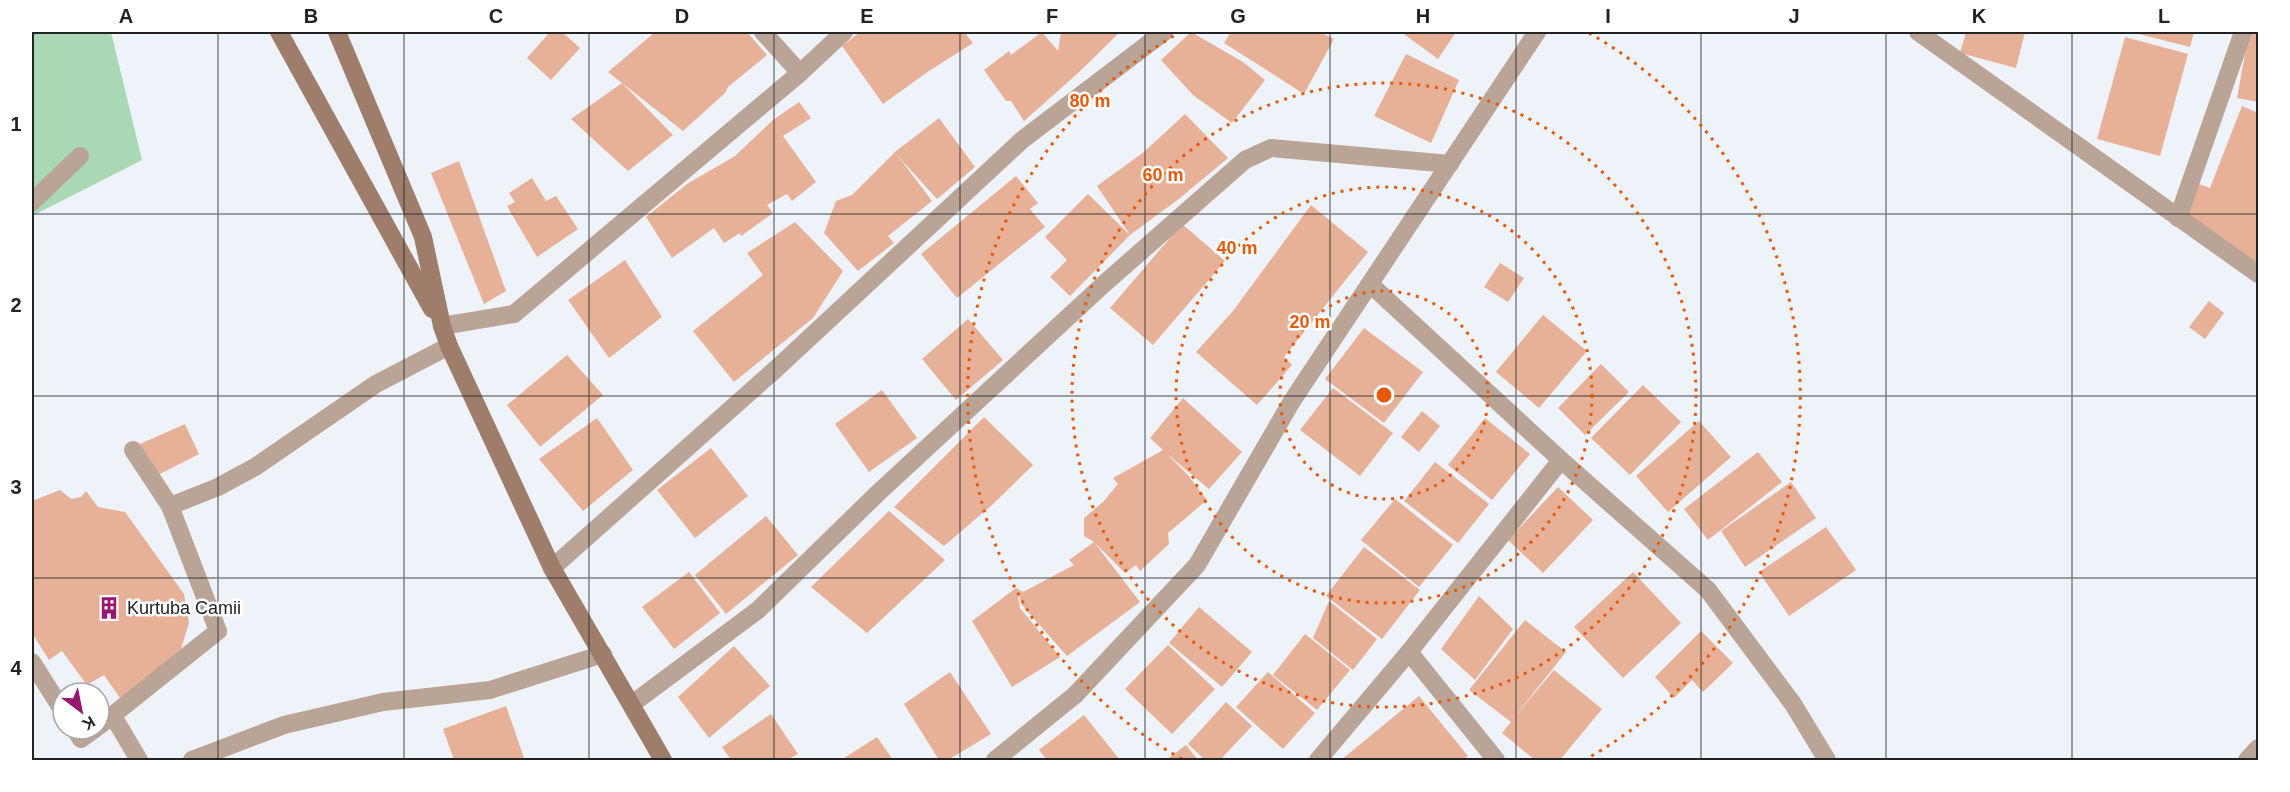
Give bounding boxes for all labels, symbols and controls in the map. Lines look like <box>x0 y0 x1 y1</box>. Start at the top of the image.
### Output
text: A <box>119 5 133 27</box>
text: B <box>304 5 318 27</box>
text: C <box>489 5 503 27</box>
text: D <box>675 5 689 27</box>
text: E <box>860 5 874 27</box>
text: F <box>1046 5 1058 27</box>
text: G <box>1230 5 1246 27</box>
text: H <box>1416 5 1430 27</box>
text: I <box>1605 5 1611 27</box>
text: J <box>1788 5 1800 27</box>
text: K <box>1972 5 1987 27</box>
text: L <box>2158 5 2170 27</box>
text: 80 m <box>1069 91 1111 111</box>
text: 1 <box>10 113 22 135</box>
text: 60 m <box>1142 165 1184 185</box>
text: 40 m <box>1216 238 1258 258</box>
text: 2 <box>10 294 22 316</box>
text: 20 m <box>1289 312 1331 332</box>
centre of rings <box>1374 385 1394 405</box>
text: 3 <box>10 476 22 498</box>
building icon: Kurtuba Camii <box>96 595 122 621</box>
place label: Kurtuba Camii <box>127 598 241 618</box>
text: 4 <box>10 657 22 679</box>
north arrow <box>51 681 111 741</box>
text: K <box>79 713 98 734</box>

